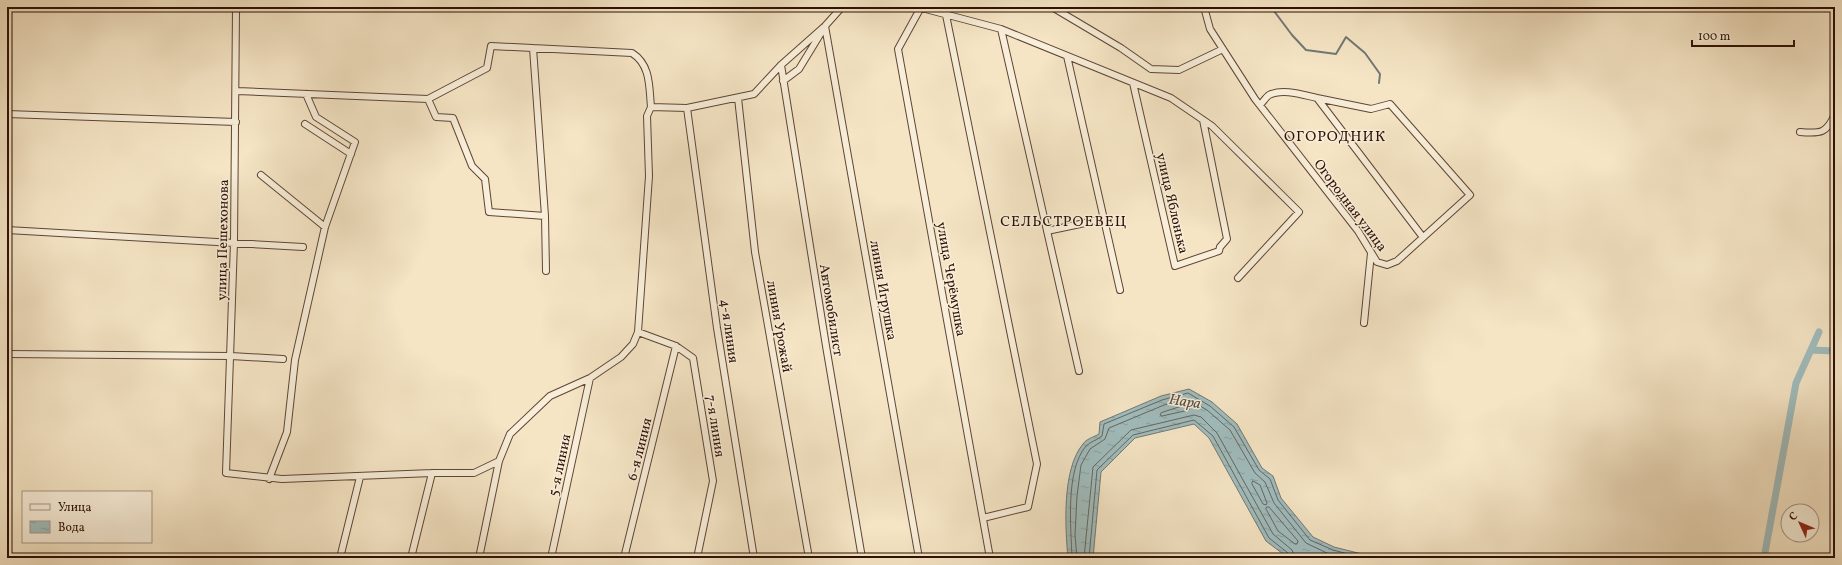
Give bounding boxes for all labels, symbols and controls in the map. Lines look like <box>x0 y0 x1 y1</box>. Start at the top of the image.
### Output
scale bar <box>1692 22 1794 48</box>
text: 100 m <box>1698 29 1731 45</box>
district label: ОГОРОДНИК <box>1284 127 1386 148</box>
street label: улица Яблонька <box>1151 151 1192 256</box>
street label: Огородная улица <box>1309 156 1391 256</box>
street label: улица Пешехонова <box>213 179 234 301</box>
district label: СЕЛЬСТРОЕВЕЦ <box>1000 212 1128 233</box>
street label: улица Черёмушка <box>931 221 970 338</box>
street label: линия Игрушка <box>864 239 901 342</box>
street label: Автомобилист <box>814 263 847 358</box>
street label: линия Урожай <box>761 279 796 374</box>
street label: 4-я линия <box>715 298 742 364</box>
water label: Нара <box>1167 390 1202 415</box>
street label: 7-я линия <box>700 394 729 459</box>
street label: 6-я линия <box>623 416 657 483</box>
street label: 5-я линия <box>545 432 576 498</box>
legend <box>22 491 152 543</box>
text: Улица <box>58 500 91 516</box>
north arrow <box>1780 503 1820 543</box>
text: С <box>1786 509 1802 525</box>
text: Вода <box>58 520 85 536</box>

